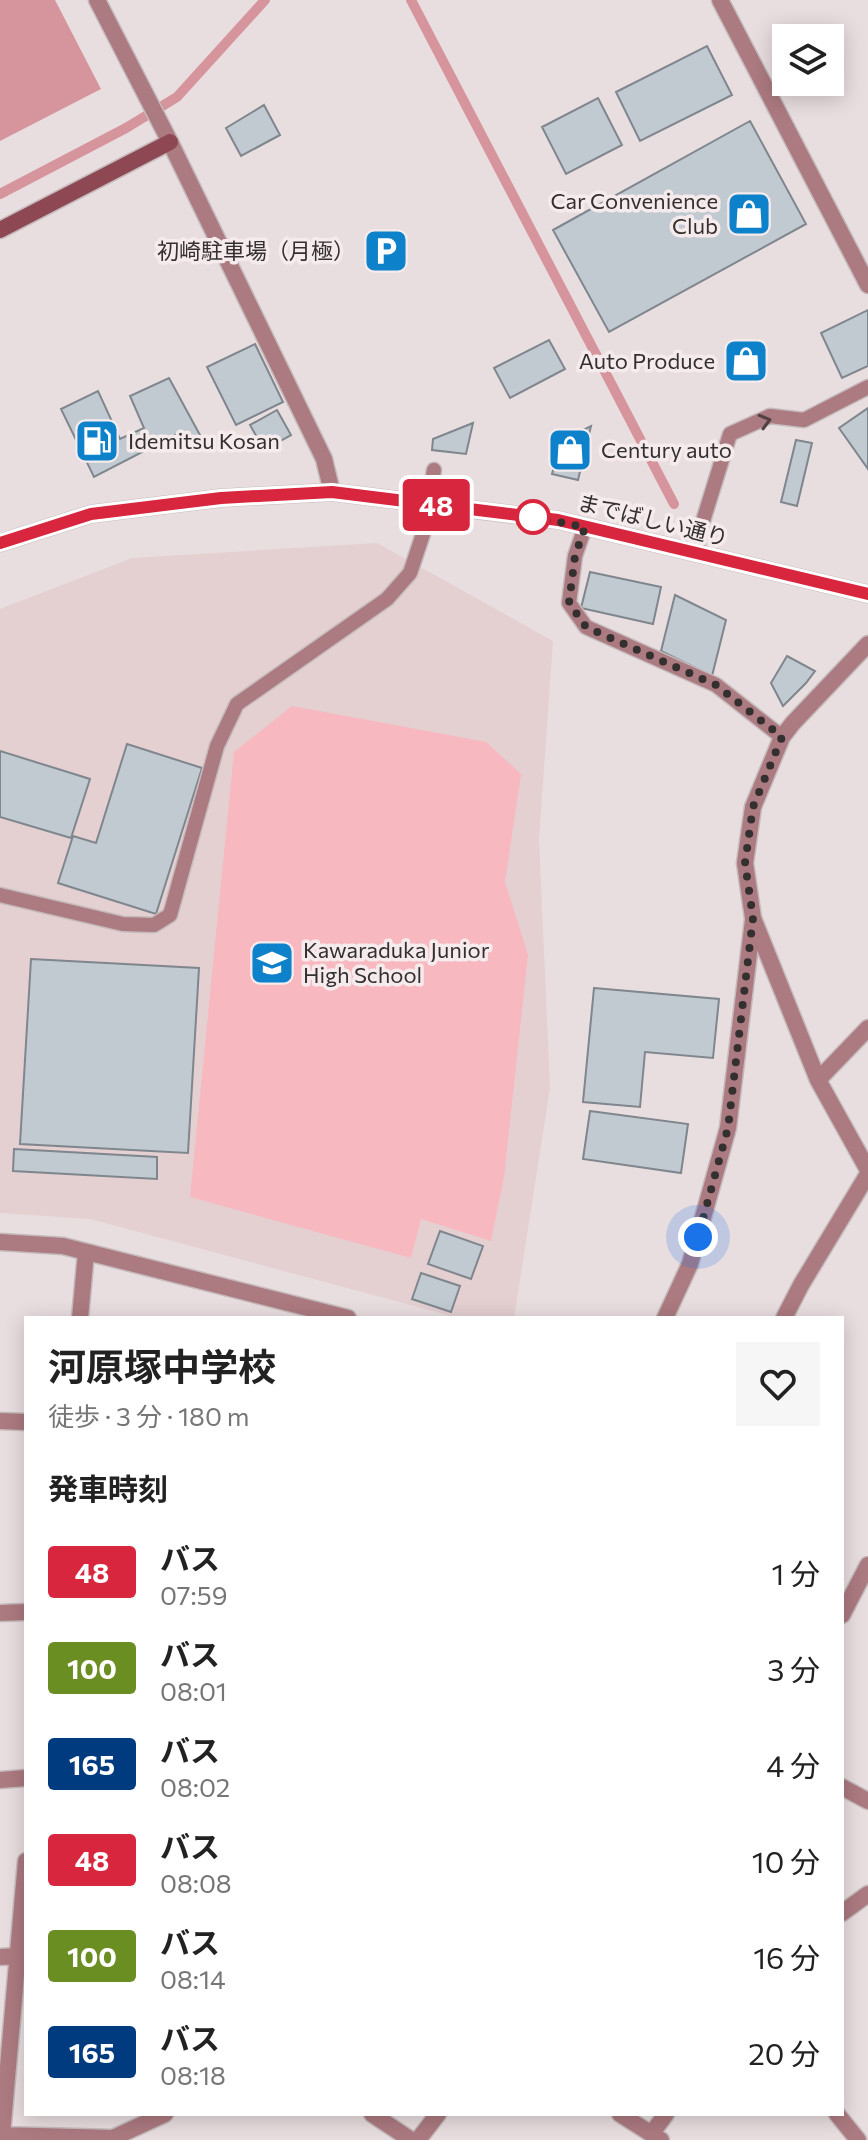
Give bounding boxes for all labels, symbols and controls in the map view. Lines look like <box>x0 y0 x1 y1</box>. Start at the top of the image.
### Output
map controls <box>772 24 844 96</box>
button: layers <box>772 24 844 96</box>
place label: Car Convenience Club <box>550 187 718 239</box>
shop icon: Car Convenience Club <box>725 190 773 238</box>
parking icon: 初崎駐車場（月極） <box>362 227 410 275</box>
place label: 初崎駐車場（月極） <box>157 237 355 264</box>
shop icon: Auto Produce <box>722 337 770 385</box>
place label: Auto Produce <box>579 347 715 374</box>
one-way arrow <box>758 413 771 430</box>
fuel station icon: Idemitsu Kosan <box>73 417 121 465</box>
shop icon: Century auto <box>546 426 594 474</box>
place label: Idemitsu Kosan <box>128 427 280 454</box>
place label: Century auto <box>601 436 732 463</box>
line badge: 48 <box>400 479 472 531</box>
text: 48 <box>419 488 453 522</box>
street label: までばしい通り <box>575 488 731 551</box>
unlabelled marker <box>516 500 550 534</box>
place label: Kawaraduka Junior High School <box>303 936 490 988</box>
school or university icon: Kawaraduka Junior High School <box>248 939 296 987</box>
your location <box>678 1217 718 1257</box>
text: 河原塚中学校 <box>48 1342 276 1389</box>
button: heart <box>736 1342 820 1426</box>
text: 徒歩 · 3 分 · 180 m <box>48 1400 250 1431</box>
text: 発車時刻 <box>48 1469 168 1506</box>
text: バス <box>160 1539 220 1576</box>
text: 1 分 <box>771 1554 820 1591</box>
text: 48 <box>75 1555 109 1589</box>
text: 07:59 <box>160 1579 227 1610</box>
text: バス <box>160 1635 220 1672</box>
text: 3 分 <box>767 1650 820 1687</box>
text: 100 <box>67 1651 117 1685</box>
text: 08:01 <box>160 1675 227 1706</box>
text: バス <box>160 1731 220 1768</box>
text: 4 分 <box>766 1746 820 1783</box>
text: 165 <box>69 1747 115 1781</box>
text: 08:02 <box>160 1771 230 1802</box>
text: バス <box>160 1827 220 1864</box>
text: 10 分 <box>752 1842 820 1879</box>
text: 48 <box>75 1843 109 1877</box>
text: 08:08 <box>160 1867 232 1898</box>
text: バス <box>160 1923 220 1960</box>
text: 16 分 <box>753 1938 820 1975</box>
text: 100 <box>67 1939 117 1973</box>
text: 08:14 <box>160 1963 226 1994</box>
text: バス <box>160 2019 220 2056</box>
text: 20 分 <box>748 2034 820 2071</box>
text: 165 <box>69 2035 115 2069</box>
text: 08:18 <box>160 2059 226 2090</box>

